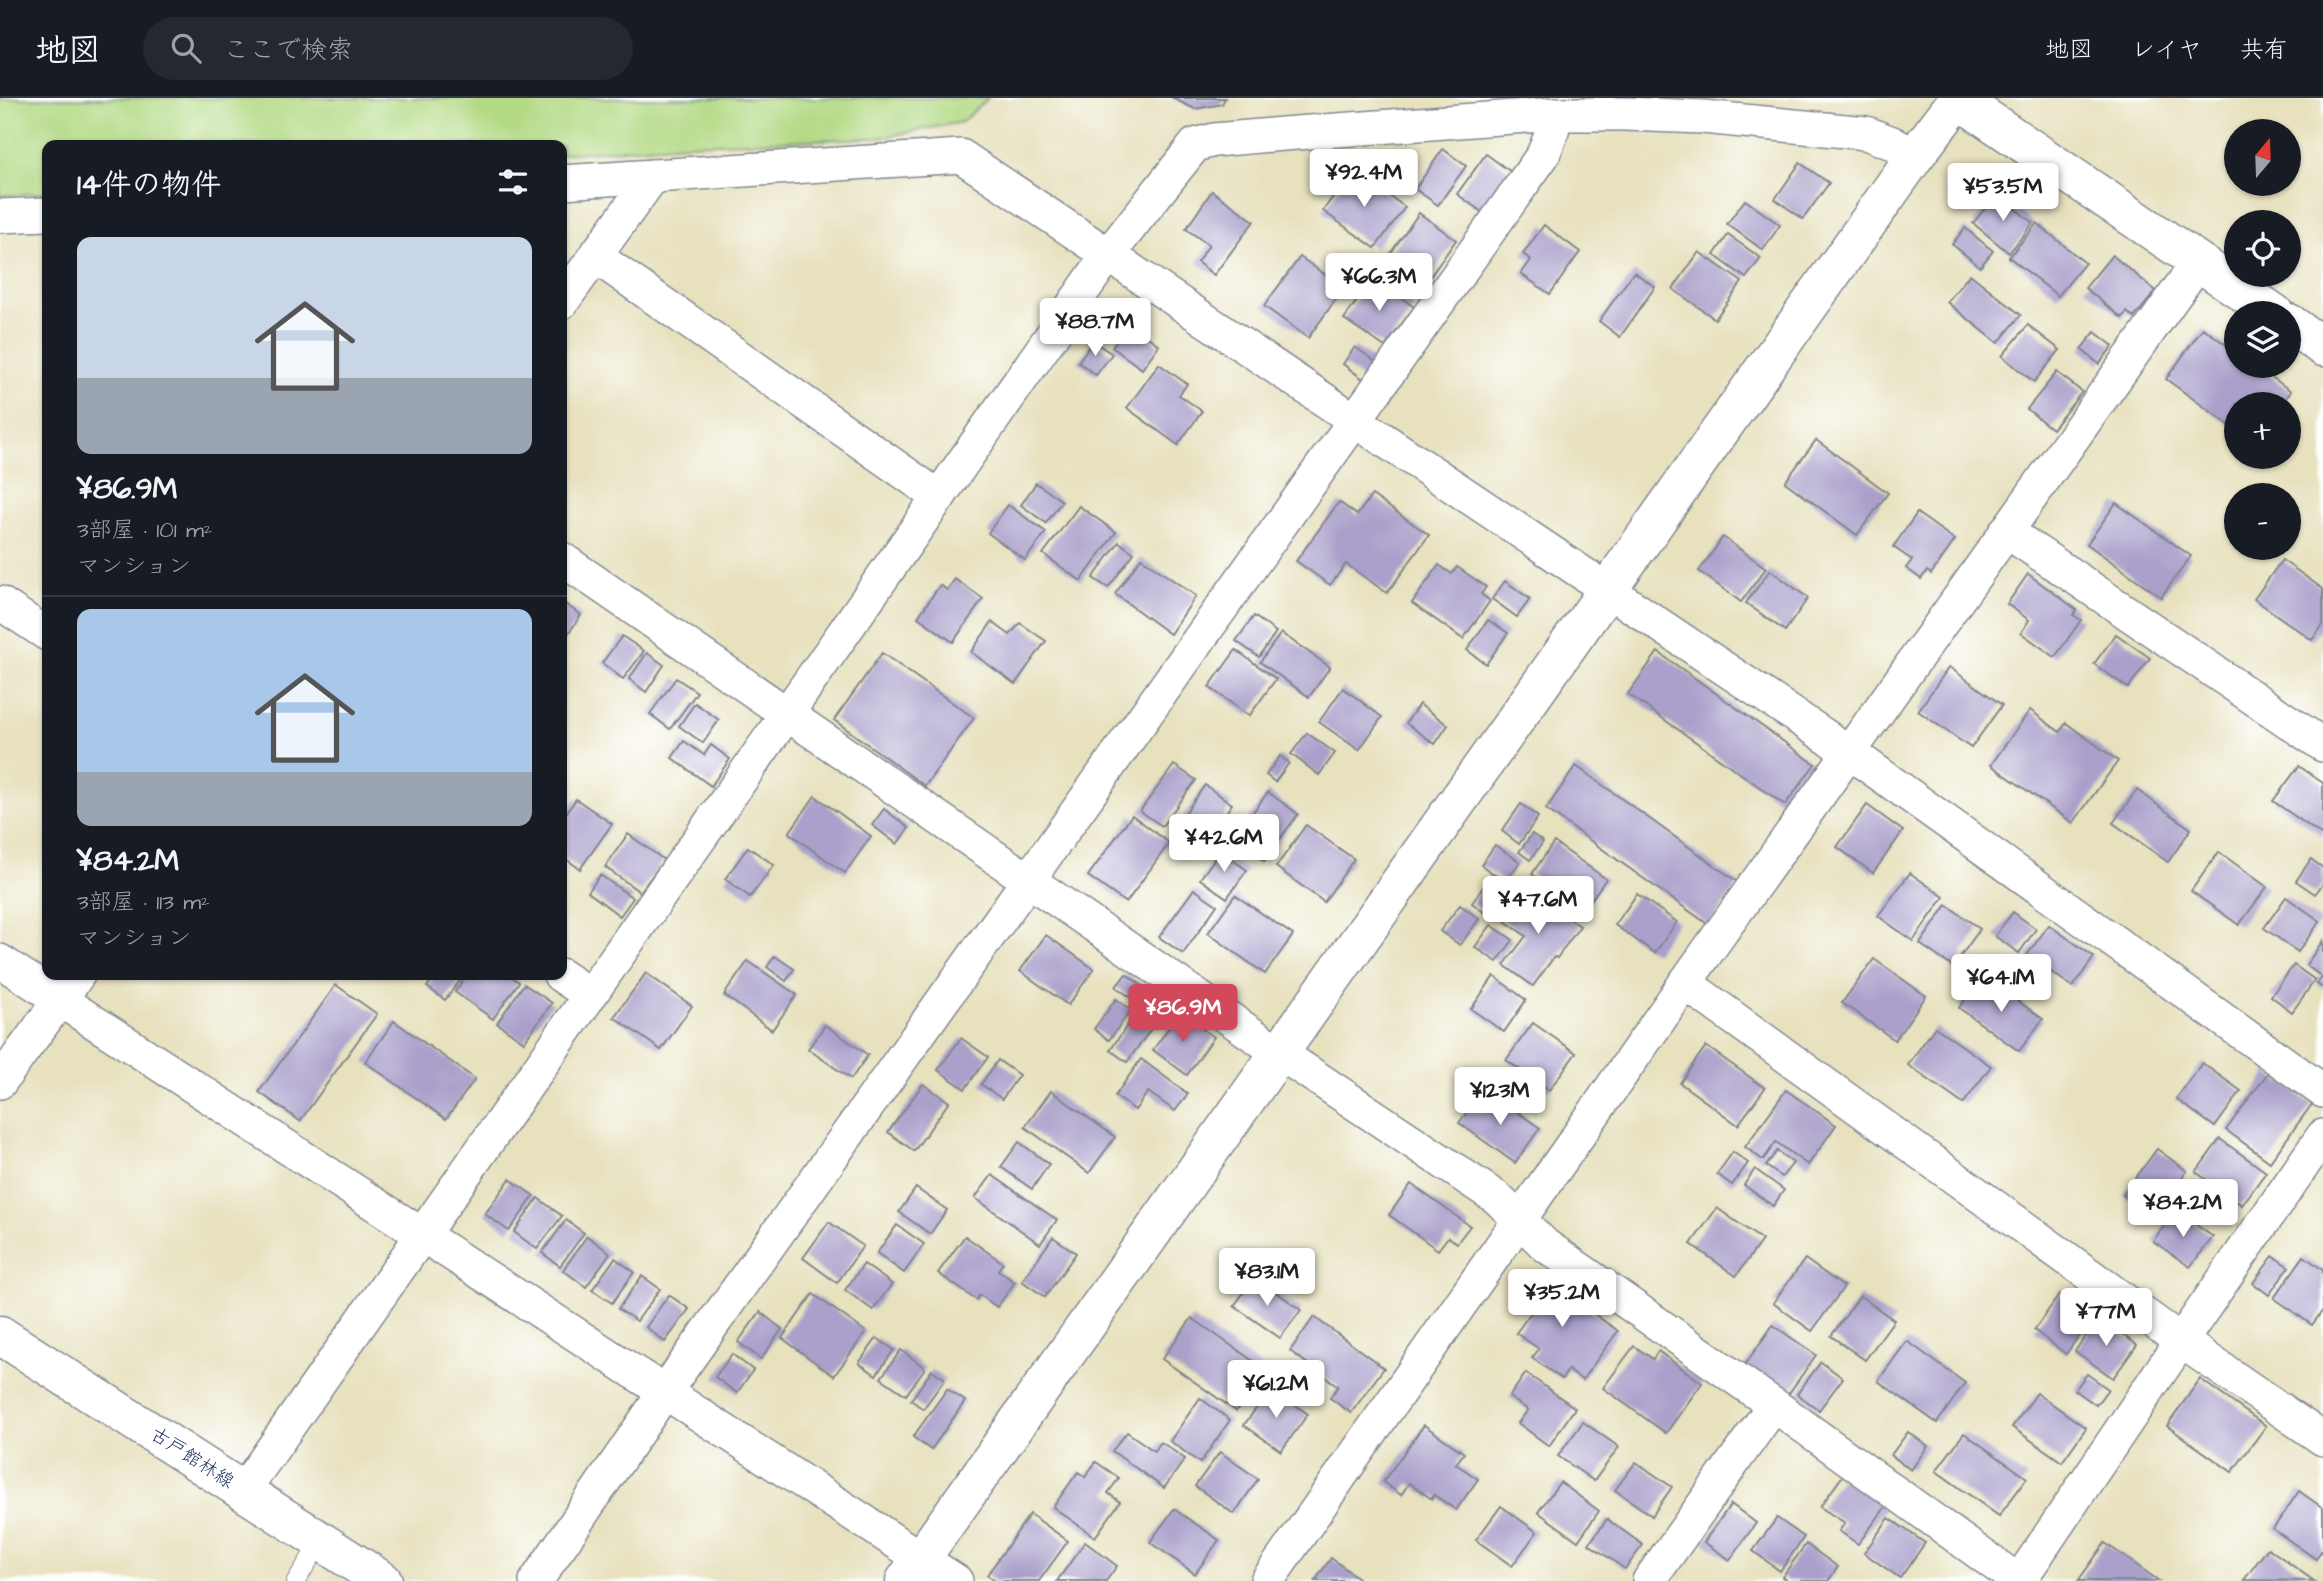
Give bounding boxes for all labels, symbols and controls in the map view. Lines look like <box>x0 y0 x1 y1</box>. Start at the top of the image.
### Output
search box <box>143 17 633 80</box>
text: 地図 <box>35 28 101 74</box>
icon: search <box>167 29 205 67</box>
text: ここで検索 <box>223 32 353 68</box>
text: 地図 <box>2045 33 2093 67</box>
text: レイヤ <box>2131 33 2202 67</box>
text: 共有 <box>2240 33 2288 67</box>
north arrow <box>2224 119 2301 196</box>
map controls <box>2224 119 2301 560</box>
pin: ¥92.4M <box>1307 150 1421 209</box>
text: ¥92.4M <box>1326 156 1402 188</box>
icon: filters <box>494 163 532 201</box>
text: 14件の物件 <box>77 164 221 206</box>
pin: ¥53.5M <box>1946 164 2060 223</box>
text: ¥53.5M <box>1964 170 2042 202</box>
button: locate <box>2224 210 2301 287</box>
pin: ¥66.3M <box>1322 254 1436 313</box>
text: ¥66.3M <box>1341 260 1417 292</box>
icon: home <box>242 283 368 409</box>
pin: ¥88.7M <box>1038 299 1152 358</box>
button: layers <box>2224 301 2301 378</box>
text: ¥88.7M <box>1056 305 1134 337</box>
button: + <box>2224 392 2301 469</box>
text: ¥86.9M <box>77 468 177 510</box>
button: − <box>2224 483 2301 560</box>
text: 3部屋 · 101 m² <box>77 514 212 546</box>
text: マンション <box>77 550 191 582</box>
icon: home <box>242 655 368 781</box>
pin: ¥42.6M <box>1167 814 1281 874</box>
text: ¥42.6M <box>1185 821 1263 853</box>
text: ¥84.2M <box>77 840 179 882</box>
pin: ¥47.6M <box>1481 876 1595 936</box>
text: ¥47.6M <box>1499 883 1577 915</box>
text: 3部屋 · 113 m² <box>77 886 210 918</box>
text: マンション <box>77 922 191 954</box>
pin: ¥64.1M <box>1944 954 2058 1014</box>
text: ¥64.1M <box>1967 961 2035 993</box>
pin: ¥86.9M <box>1126 984 1240 1044</box>
text: ¥86.9M <box>1145 991 1221 1023</box>
pin: ¥123M <box>1451 1068 1549 1127</box>
text: ¥123M <box>1470 1074 1530 1106</box>
pin: ¥84.2M <box>2126 1180 2240 1239</box>
text: ¥84.2M <box>2144 1186 2222 1218</box>
pin: ¥83.1M <box>1210 1248 1324 1308</box>
text: ¥83.1M <box>1235 1255 1299 1287</box>
pin: ¥35.2M <box>1505 1270 1619 1329</box>
text: ¥35.2M <box>1524 1276 1600 1308</box>
pin: ¥77M <box>2065 1288 2147 1348</box>
text: ¥77M <box>2076 1295 2136 1327</box>
pin: ¥61.2M <box>1219 1360 1333 1420</box>
text: ¥61.2M <box>1243 1367 1309 1399</box>
street label: 古戸館林線 <box>145 1421 239 1495</box>

